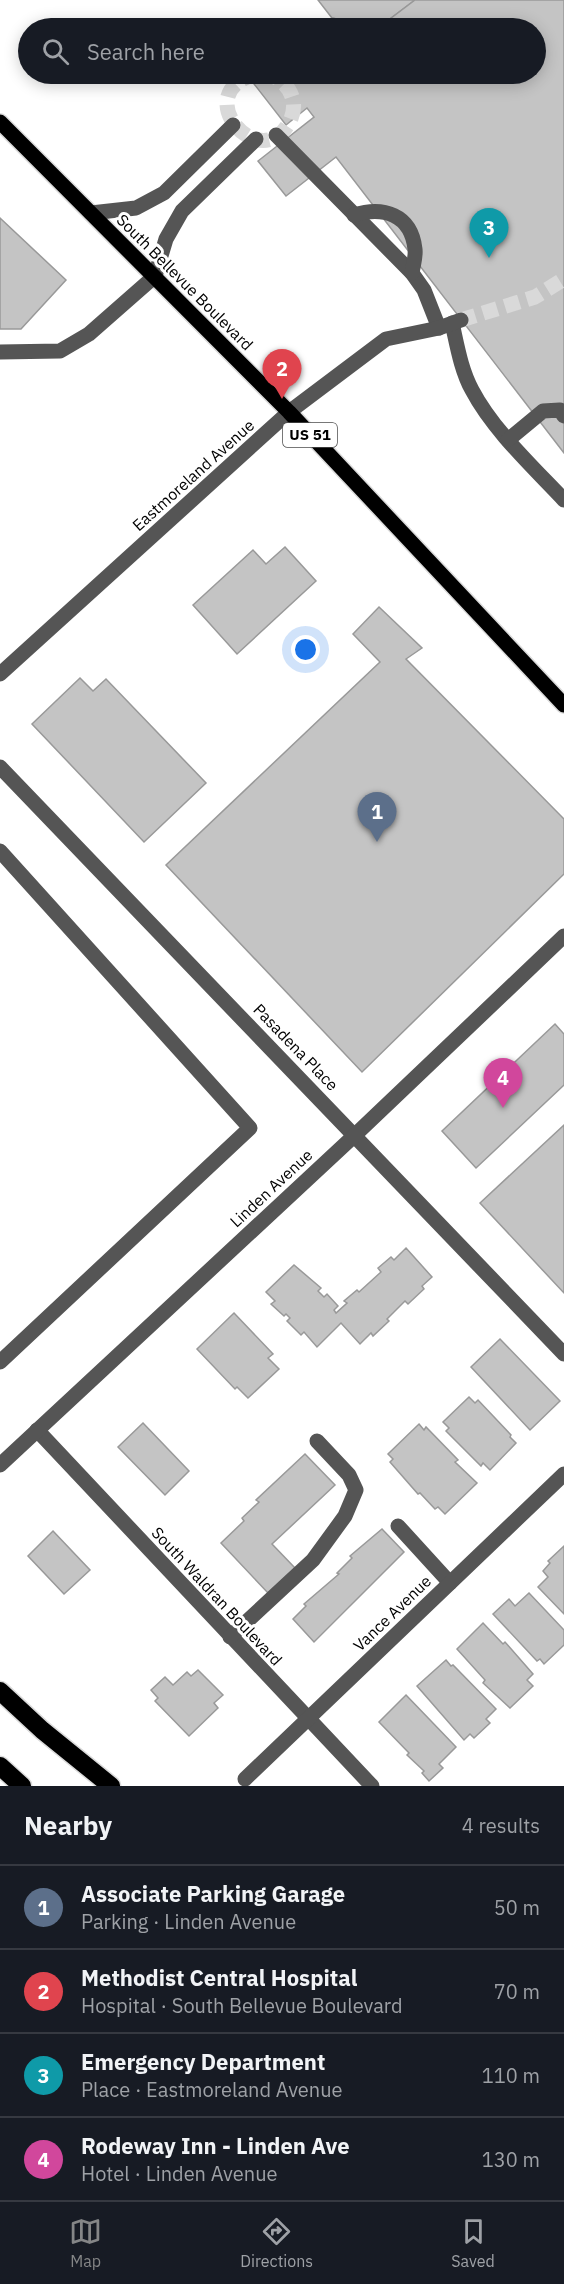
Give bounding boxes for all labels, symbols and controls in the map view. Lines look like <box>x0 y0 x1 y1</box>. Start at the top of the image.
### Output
search box <box>18 18 546 84</box>
icon: search <box>39 35 72 68</box>
text: Search here <box>87 37 205 66</box>
pin: 3 <box>470 208 508 258</box>
street label: South Bellevue Boulevard <box>113 210 257 354</box>
pin: 2 <box>262 350 302 399</box>
street label: Eastmoreland Avenue <box>128 415 258 535</box>
road number: US 51 <box>283 423 337 447</box>
your location <box>291 635 320 664</box>
pin: 1 <box>358 792 397 842</box>
street label: Pasadena Place <box>249 999 343 1095</box>
pin: 4 <box>484 1058 522 1108</box>
street label: Linden Avenue <box>226 1145 317 1231</box>
street label: South Waldran Boulevard <box>148 1523 286 1669</box>
street label: Vance Avenue <box>349 1571 435 1655</box>
text: Nearby <box>24 1808 112 1842</box>
text: 4 results <box>462 1812 540 1839</box>
text: Associate Parking Garage <box>81 1879 345 1908</box>
text: 1 <box>38 1894 50 1921</box>
text: 50 m <box>494 1894 540 1921</box>
text: Parking · Linden Avenue <box>81 1908 296 1935</box>
text: Methodist Central Hospital <box>81 1963 357 1992</box>
text: 2 <box>38 1978 50 2005</box>
text: 70 m <box>494 1978 540 2005</box>
text: Hospital · South Bellevue Boulevard <box>81 1992 403 2019</box>
text: Emergency Department <box>81 2047 325 2076</box>
text: 3 <box>38 2062 50 2089</box>
text: 110 m <box>482 2062 540 2089</box>
text: Place · Eastmoreland Avenue <box>81 2076 343 2103</box>
text: Rodeway Inn - Linden Ave <box>81 2131 350 2160</box>
text: 4 <box>38 2146 50 2173</box>
text: 130 m <box>482 2146 540 2173</box>
text: Hotel · Linden Avenue <box>81 2160 277 2187</box>
tab: Map <box>69 2215 102 2271</box>
tab: Directions <box>240 2215 313 2271</box>
tab: Saved <box>451 2215 495 2271</box>

